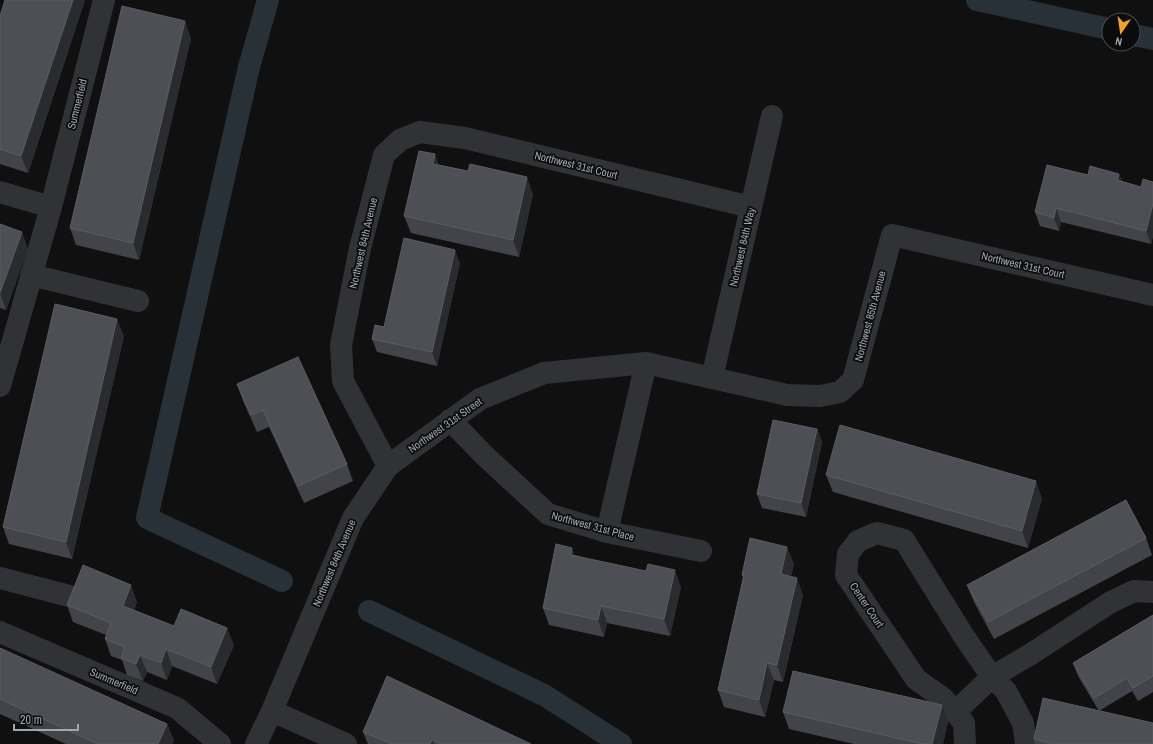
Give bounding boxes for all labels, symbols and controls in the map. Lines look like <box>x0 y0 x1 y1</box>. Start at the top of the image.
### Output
north arrow <box>1101 12 1141 52</box>
text: N <box>1114 34 1123 49</box>
street label: Summerfield <box>64 77 90 131</box>
street label: Northwest 31st Court <box>533 148 619 182</box>
street label: Northwest 84th Avenue <box>346 196 380 290</box>
street label: Northwest 84th Way <box>726 206 758 288</box>
street label: Northwest 31st Court <box>980 249 1066 281</box>
street label: Northwest 85th Avenue <box>851 269 889 363</box>
street label: Northwest 31st Street <box>405 394 485 456</box>
street label: Northwest 31st Place <box>550 508 636 544</box>
street label: Northwest 84th Avenue <box>309 517 359 609</box>
street label: Center Court <box>847 580 888 631</box>
street label: Summerfield <box>88 665 140 697</box>
scale bar <box>14 706 78 732</box>
text: 20 m <box>20 712 42 728</box>

